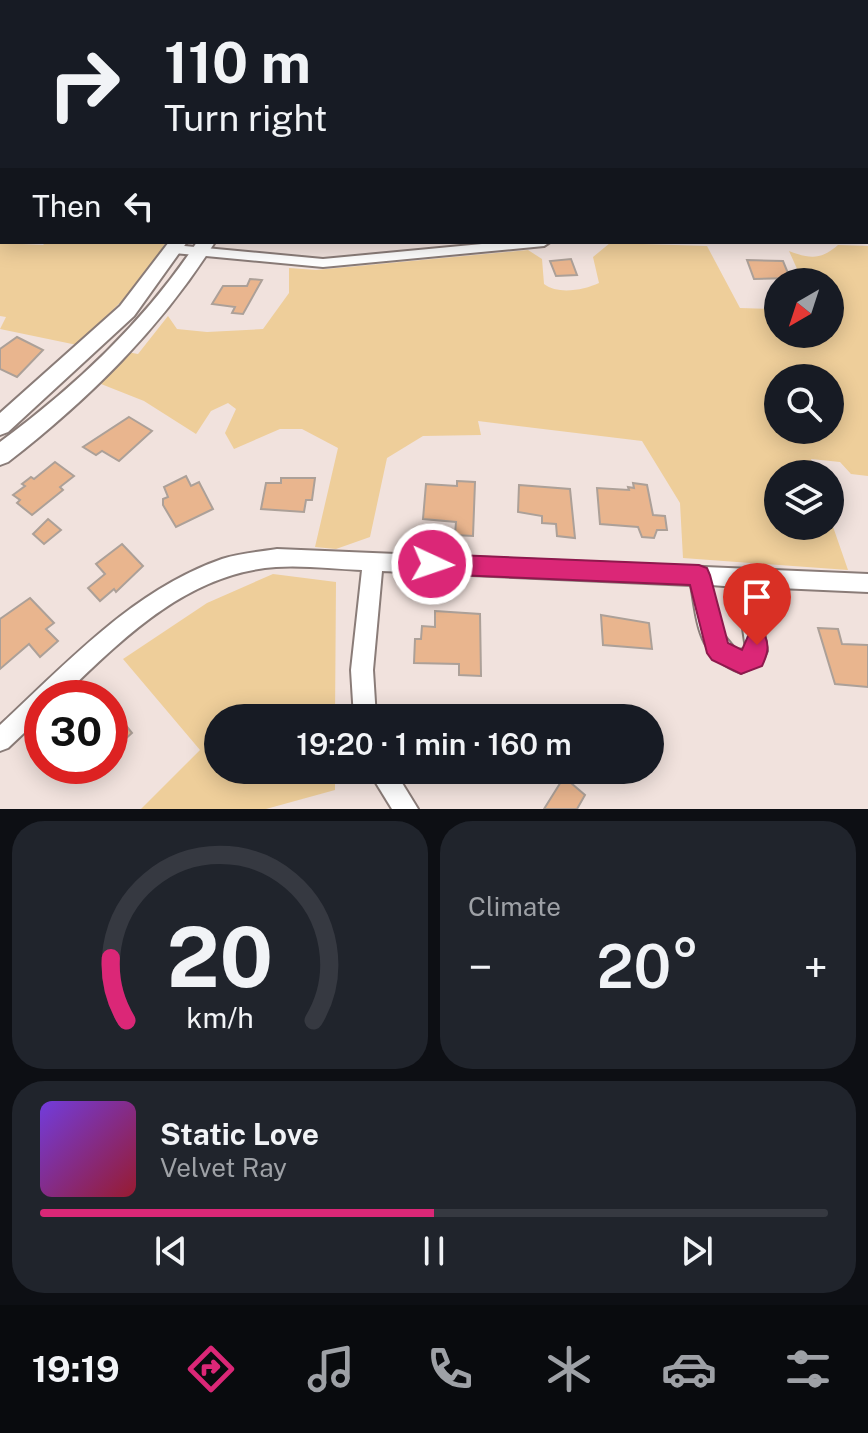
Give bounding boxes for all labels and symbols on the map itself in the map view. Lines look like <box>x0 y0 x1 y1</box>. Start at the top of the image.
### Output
north arrow <box>764 268 844 348</box>
position arrow <box>390 522 474 606</box>
pin <box>723 563 791 645</box>
speed limit sign: 30 <box>24 680 128 784</box>

